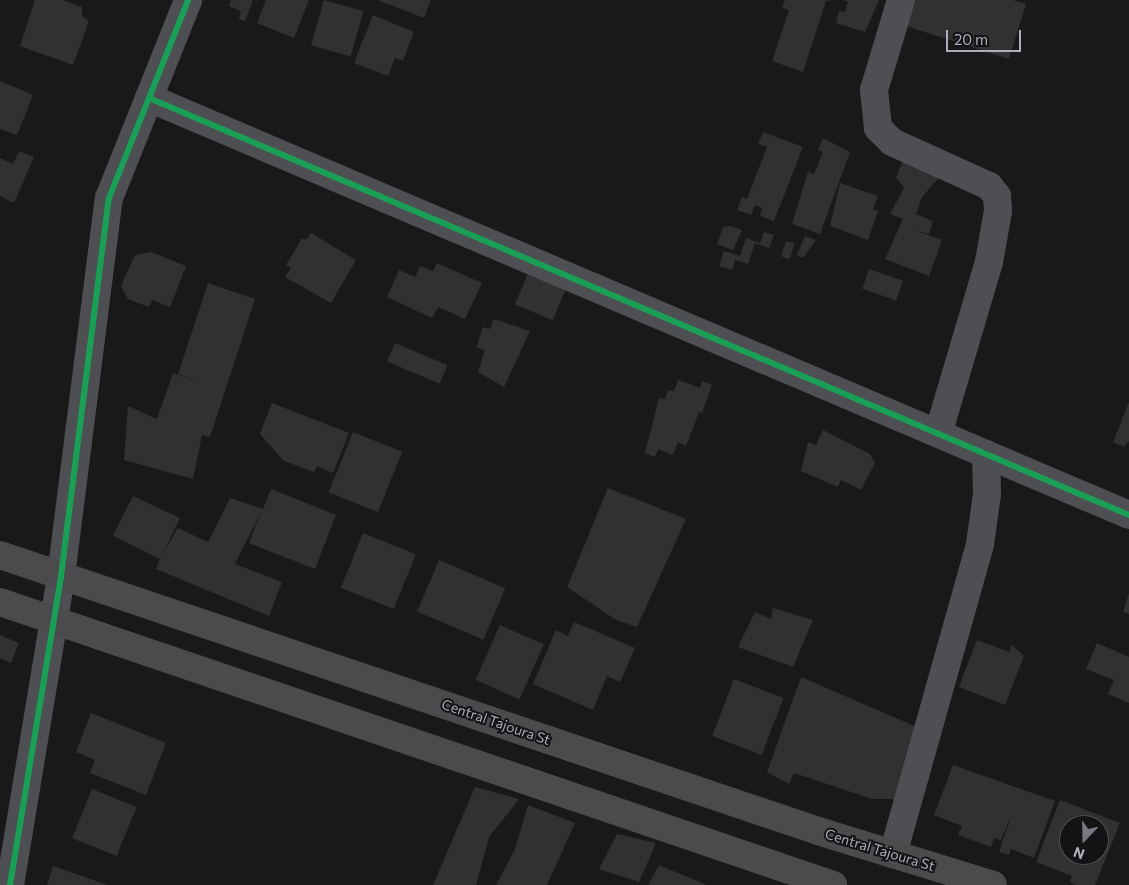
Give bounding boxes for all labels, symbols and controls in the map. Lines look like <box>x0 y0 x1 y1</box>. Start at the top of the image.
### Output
scale bar <box>949 20 1024 52</box>
text: 20 m <box>954 30 988 48</box>
street label: Central Tajoura St <box>439 696 553 748</box>
north arrow <box>1059 815 1109 865</box>
street label: Central Tajoura St <box>823 825 937 875</box>
text: N <box>1071 844 1087 863</box>

